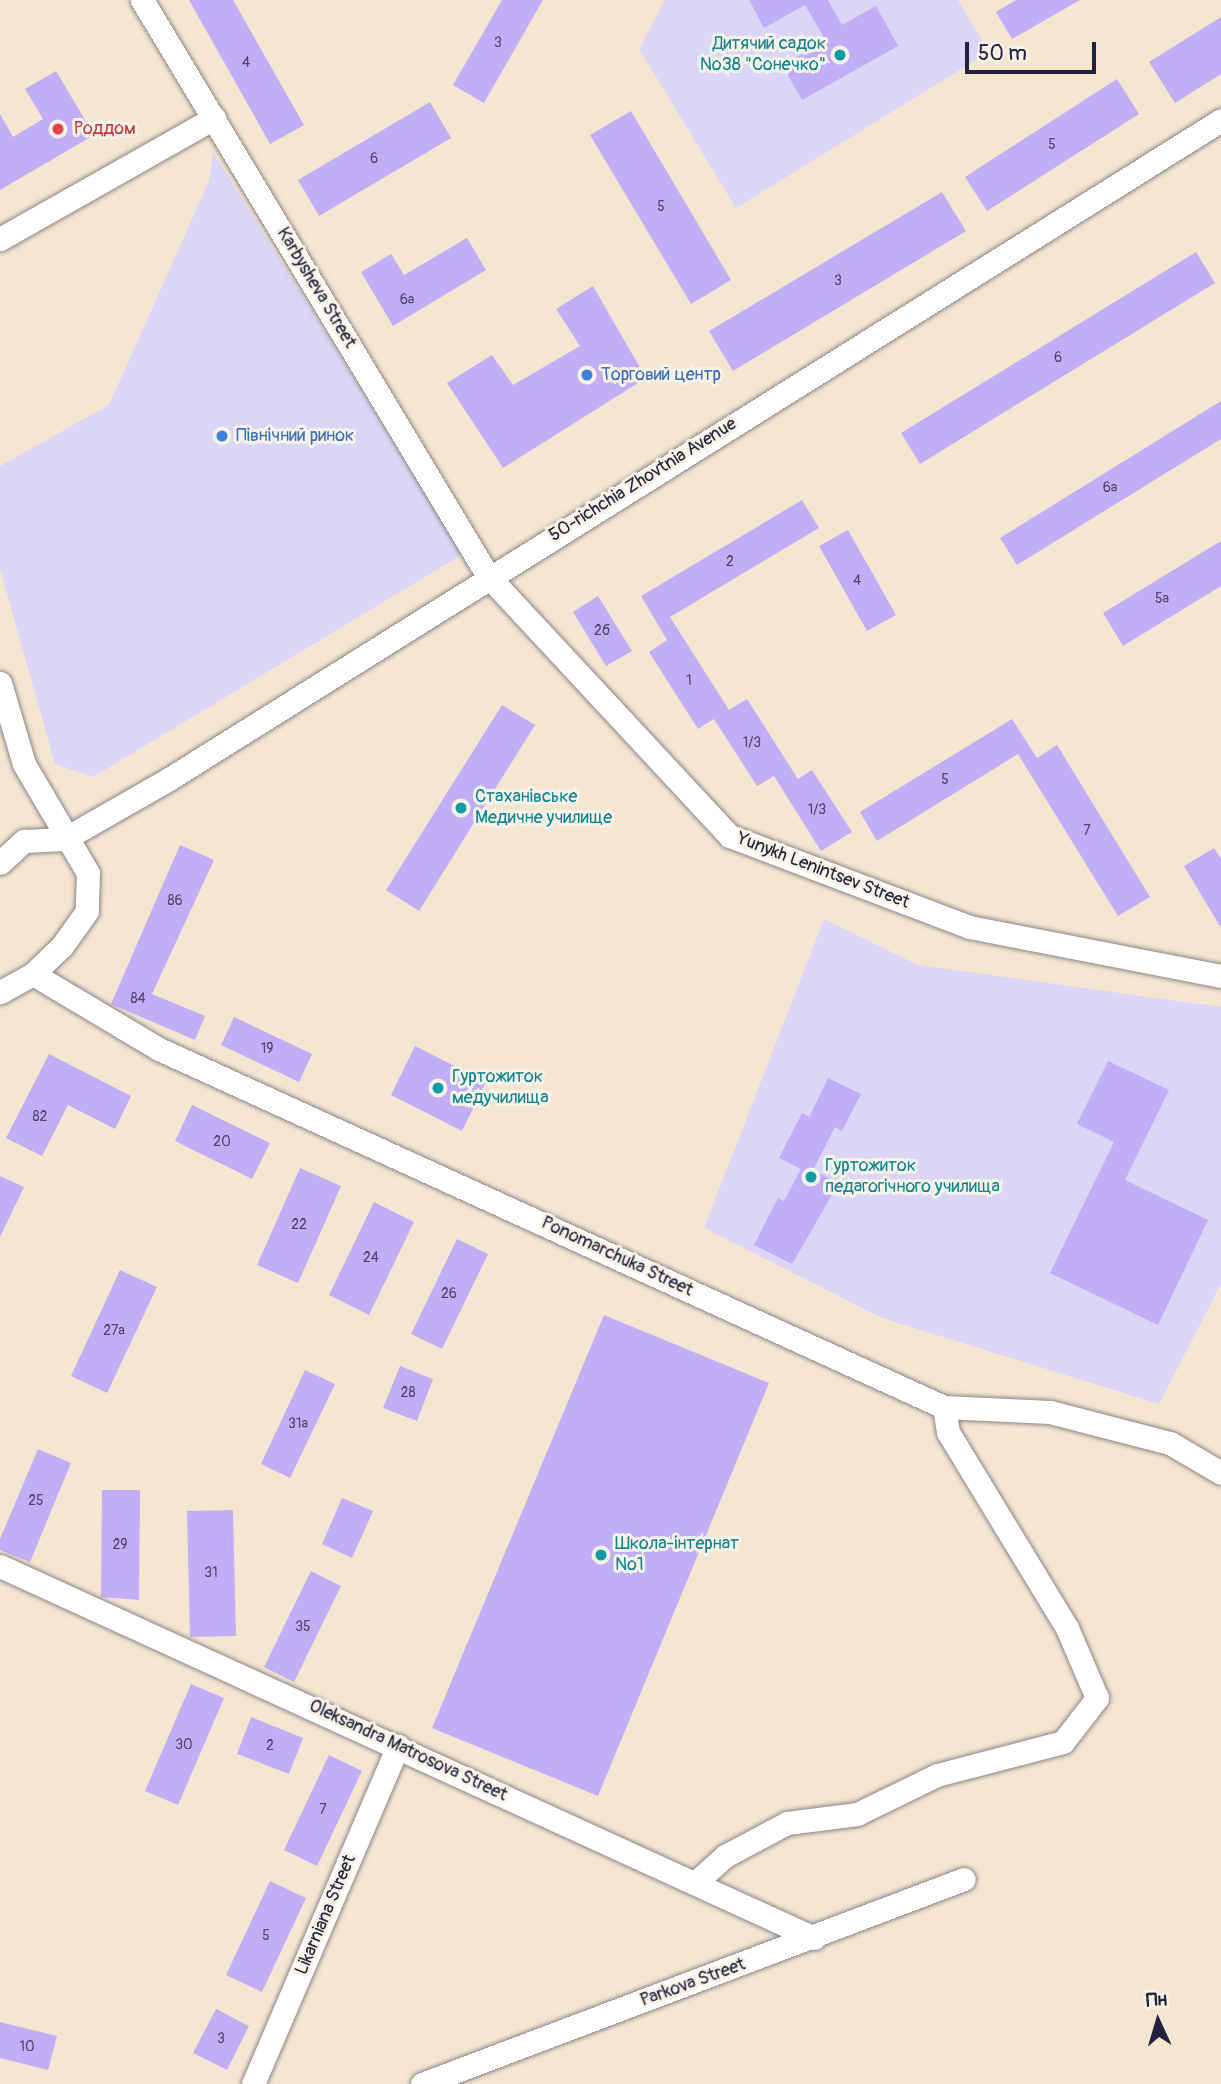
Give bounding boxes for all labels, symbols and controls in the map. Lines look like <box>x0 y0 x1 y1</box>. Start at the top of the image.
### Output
scale bar <box>969 28 1100 72</box>
place label: Дитячий садок №38 "Сонечко" <box>700 34 826 76</box>
house number: 3 <box>494 35 502 51</box>
text: 50 m <box>978 40 1027 67</box>
marker: Дитячий садок №38 "Сонечко" <box>832 47 848 63</box>
house number: 4 <box>242 55 250 71</box>
place label: Роддом <box>74 118 136 140</box>
marker: Роддом <box>48 119 68 139</box>
house number: 5 <box>1048 137 1056 153</box>
house number: 6 <box>370 151 378 167</box>
house number: 5 <box>657 199 665 215</box>
street label: Karbysheva Street <box>272 224 360 352</box>
house number: 3 <box>834 273 842 289</box>
house number: 6а <box>400 292 414 308</box>
house number: 6 <box>1054 350 1062 366</box>
place label: Торговий центр <box>601 364 721 386</box>
marker: Торговий центр <box>579 367 595 383</box>
street label: 50-richchia Zhovtnia Avenue <box>545 413 741 547</box>
place label: Північний ринок <box>236 425 354 447</box>
marker: Північний ринок <box>214 428 230 444</box>
house number: 6а <box>1103 480 1117 496</box>
house number: 2 <box>726 554 734 570</box>
house number: 4 <box>853 573 861 589</box>
house number: 5а <box>1155 591 1169 607</box>
house number: 2б <box>594 623 610 639</box>
house number: 1 <box>686 673 692 689</box>
house number: 1/3 <box>743 735 761 751</box>
house number: 5 <box>941 772 949 788</box>
place label: Стаханівське Медичне училище <box>475 787 612 830</box>
marker: Стаханівське Медичне училище <box>453 800 469 816</box>
house number: 1/3 <box>808 802 826 818</box>
house number: 7 <box>1083 823 1091 839</box>
street label: Yunykh Lenintsev Street <box>734 828 912 914</box>
house number: 86 <box>167 893 183 909</box>
house number: 84 <box>130 991 146 1007</box>
house number: 19 <box>261 1041 273 1057</box>
place label: Гуртожиток медучилища <box>452 1067 549 1110</box>
marker: Гуртожиток медучилища <box>430 1080 446 1096</box>
house number: 82 <box>33 1109 47 1125</box>
house number: 20 <box>213 1134 231 1150</box>
place label: Гуртожиток педагогічного училища <box>825 1156 1000 1198</box>
marker: Гуртожиток педагогічного училища <box>803 1169 819 1185</box>
street label: Ponomarchuka Street <box>538 1212 696 1302</box>
house number: 22 <box>291 1217 307 1233</box>
house number: 24 <box>363 1250 379 1266</box>
house number: 26 <box>441 1286 457 1302</box>
house number: 27а <box>103 1323 125 1339</box>
house number: 28 <box>401 1385 415 1401</box>
house number: 31а <box>288 1416 308 1432</box>
house number: 25 <box>28 1493 44 1509</box>
place label: Школа-інтернат №1 <box>615 1534 739 1576</box>
house number: 29 <box>112 1537 128 1553</box>
marker: Школа-інтернат №1 <box>593 1547 609 1563</box>
house number: 31 <box>204 1565 218 1581</box>
house number: 35 <box>295 1619 311 1635</box>
street label: Oleksandra Matrosova Street <box>305 1695 511 1807</box>
house number: 30 <box>175 1737 193 1753</box>
house number: 2 <box>266 1738 274 1754</box>
house number: 7 <box>319 1802 327 1818</box>
street label: Likarniana Street <box>291 1852 361 1978</box>
house number: 5 <box>262 1928 270 1944</box>
street label: Parkova Street <box>637 1954 749 2012</box>
north arrow <box>1123 1986 1193 2056</box>
text: Пн <box>1145 1987 1168 2013</box>
house number: 3 <box>217 2031 225 2047</box>
house number: 10 <box>19 2039 35 2055</box>

